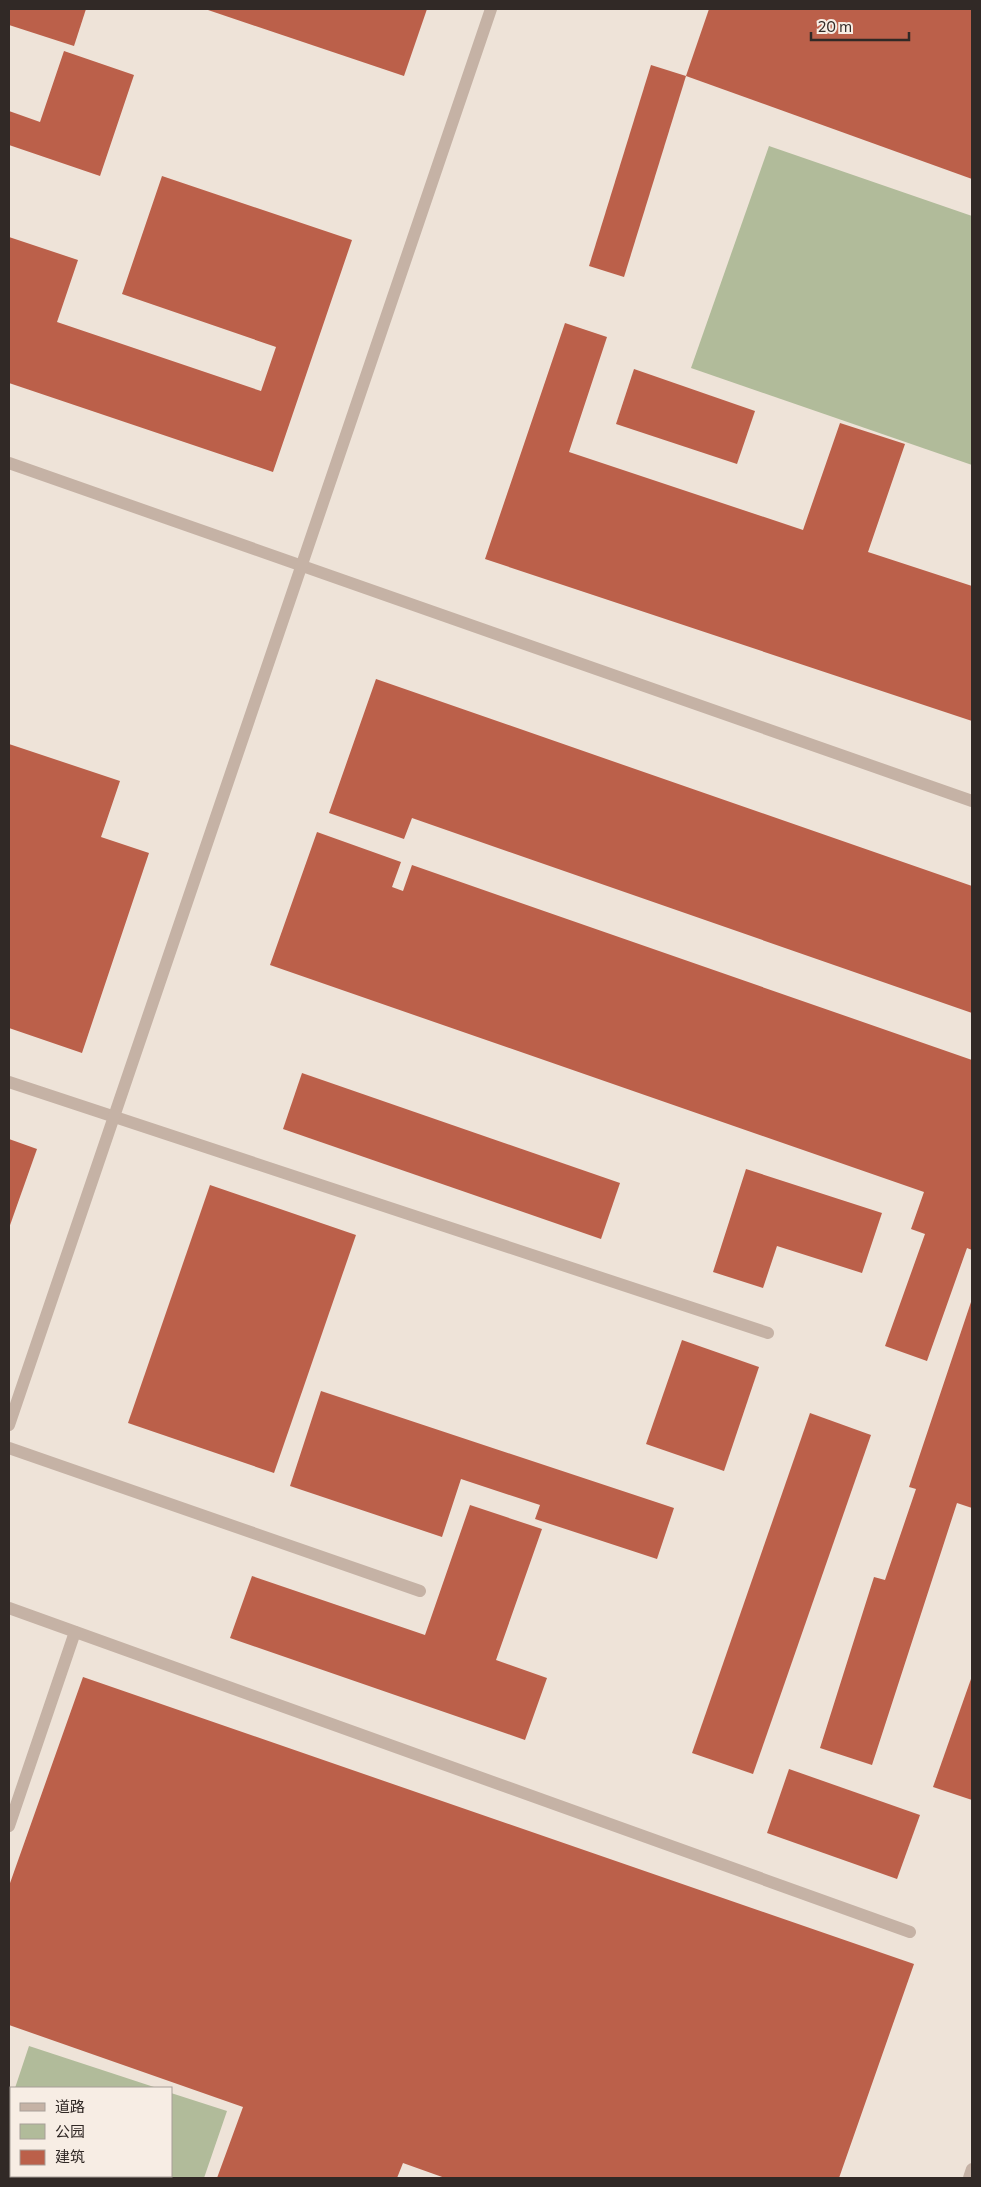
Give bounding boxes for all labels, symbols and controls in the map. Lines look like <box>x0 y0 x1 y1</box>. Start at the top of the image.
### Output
scale bar <box>811 10 908 42</box>
text: 20 m <box>818 17 852 35</box>
legend <box>10 2087 172 2177</box>
text: 道路 <box>55 2097 85 2115</box>
text: 公园 <box>55 2122 85 2140</box>
text: 建筑 <box>55 2147 85 2165</box>

